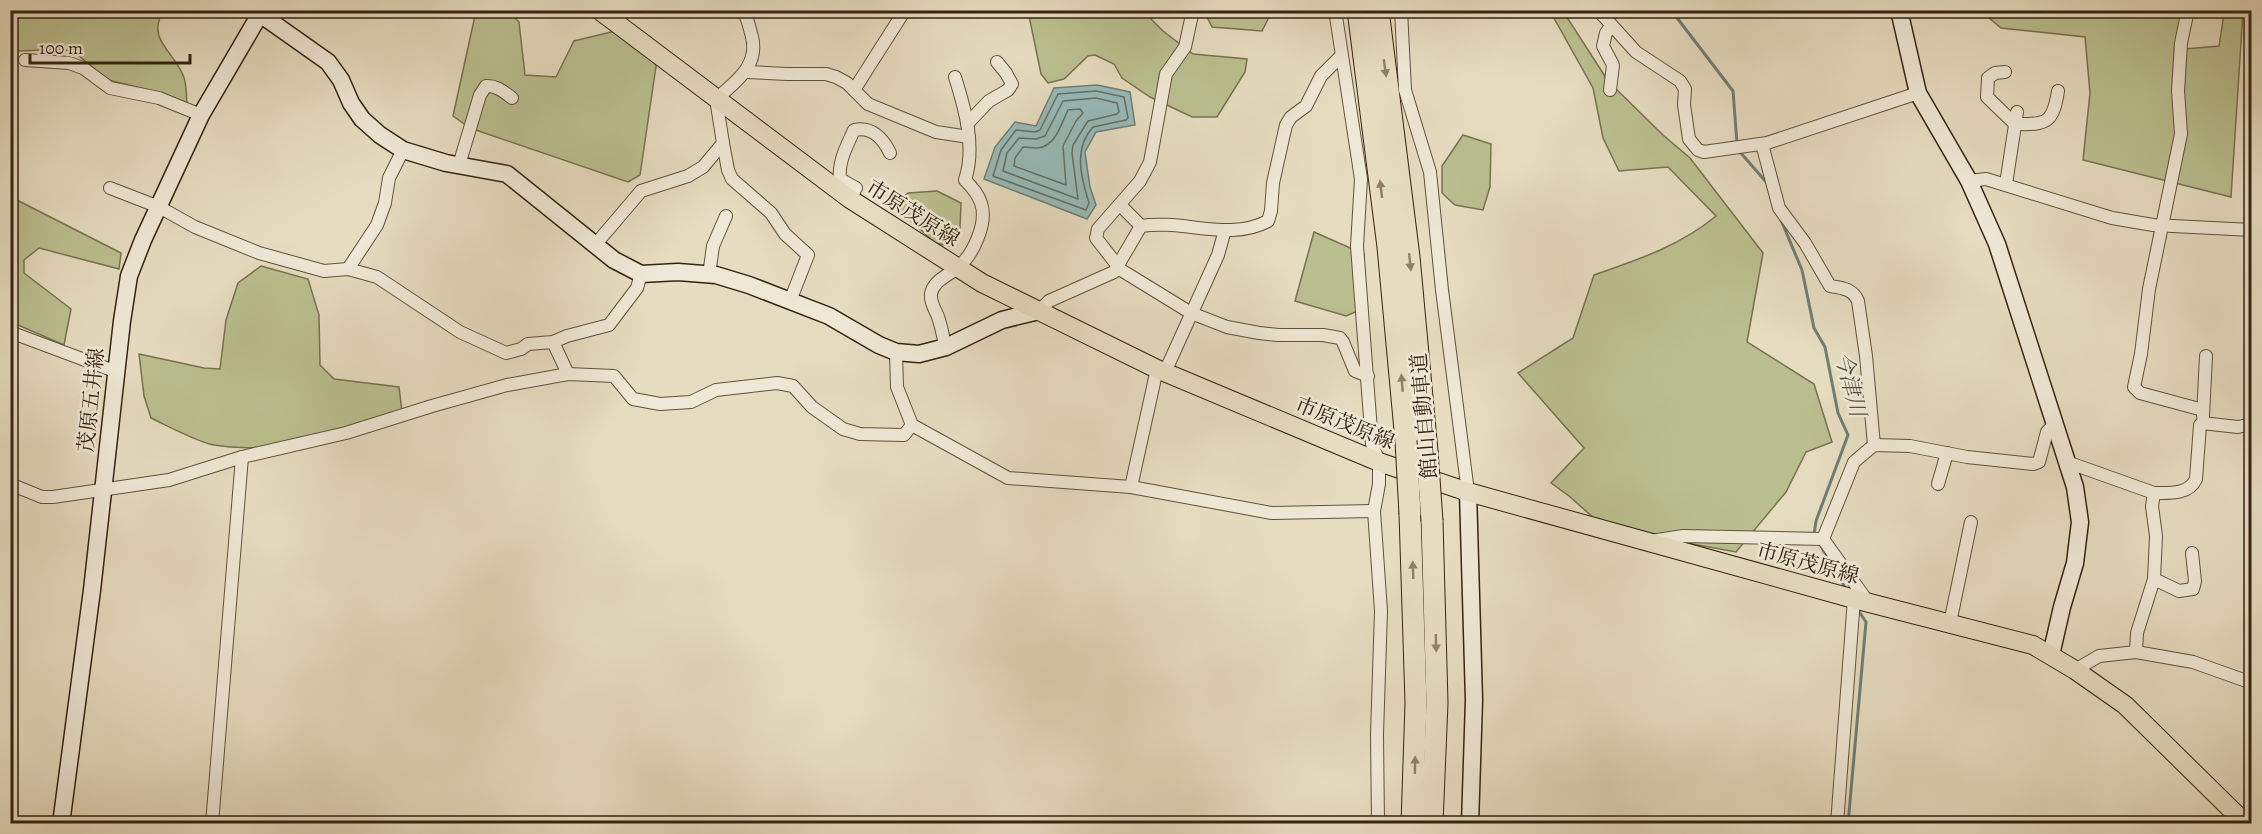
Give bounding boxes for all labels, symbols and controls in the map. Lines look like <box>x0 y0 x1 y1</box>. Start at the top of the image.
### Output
scale bar <box>30 27 190 65</box>
text: 100 m <box>39 36 83 60</box>
one-way arrow <box>1381 59 1390 78</box>
street label: 市原茂原線 <box>861 173 965 253</box>
one-way arrow <box>1376 179 1386 198</box>
one-way arrow <box>1405 253 1415 272</box>
street label: 茂原五井線 <box>72 346 110 454</box>
water label: 今津川 <box>1827 349 1873 422</box>
street label: 館山自動車道 <box>1405 352 1443 480</box>
one-way arrow <box>1397 373 1406 392</box>
street label: 市原茂原線 <box>1291 390 1399 456</box>
street label: 市原茂原線 <box>1754 536 1862 590</box>
one-way arrow <box>1408 561 1417 580</box>
one-way arrow <box>1431 633 1441 652</box>
one-way arrow <box>1410 756 1420 775</box>

